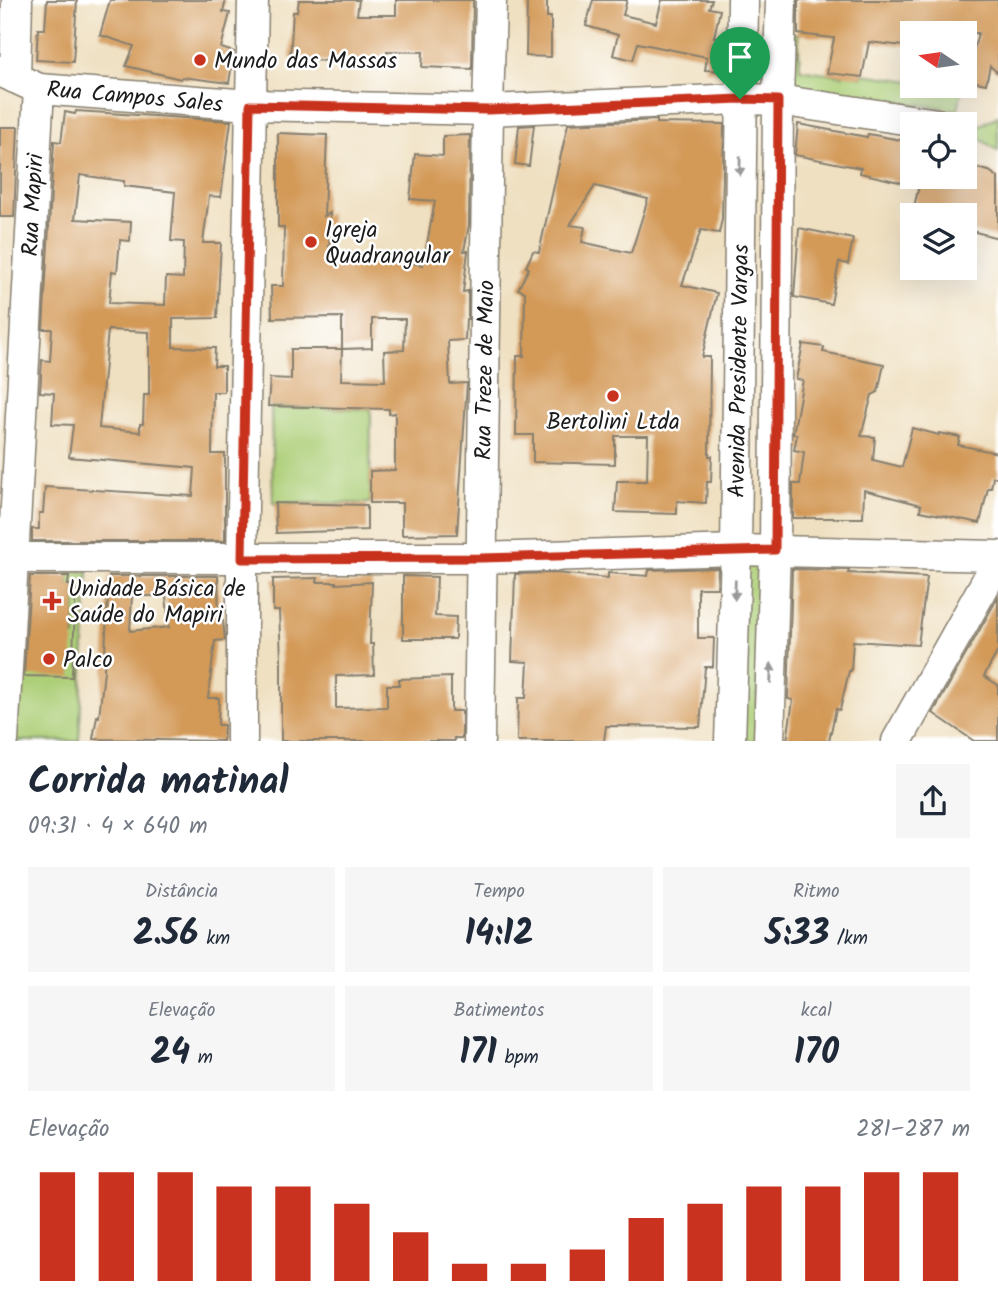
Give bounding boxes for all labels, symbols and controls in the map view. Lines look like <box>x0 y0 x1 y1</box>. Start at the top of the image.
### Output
north arrow <box>900 21 976 98</box>
map controls <box>900 21 977 280</box>
pin <box>710 27 770 99</box>
icon: arrive <box>721 38 759 76</box>
place label: Mundo das Massas <box>214 44 397 80</box>
marker: Mundo das Massas <box>192 52 208 68</box>
street label: Rua Campos Sales <box>45 72 225 124</box>
button: locate <box>900 112 977 189</box>
street label: Rua Mapiri <box>13 151 55 257</box>
one-way arrow <box>734 155 746 177</box>
button: layers <box>900 203 977 280</box>
place label: Igreja Quadrangular <box>325 213 451 275</box>
marker: Igreja Quadrangular <box>303 234 319 250</box>
street label: Avenida Presidente Vargas <box>720 244 760 498</box>
street label: Rua Treze de Maio <box>466 280 506 461</box>
marker: Bertolini Ltda <box>605 388 621 404</box>
place label: Bertolini Ltda <box>546 405 680 441</box>
place label: Unidade Básica de Saúde do Mapiri <box>68 572 246 634</box>
one-way arrow <box>729 579 740 601</box>
marker: Unidade Básica de Saúde do Mapiri <box>42 591 62 611</box>
place label: Palco <box>63 643 113 679</box>
marker: Palco <box>41 651 57 667</box>
one-way arrow <box>766 662 777 684</box>
text: Corrida matinal <box>28 753 289 813</box>
button: share <box>896 764 970 838</box>
text: 09:31 · 4 × 640 m <box>28 809 207 845</box>
text: Distância <box>145 877 218 907</box>
text: Tempo <box>473 877 525 907</box>
text: Ritmo <box>793 877 840 907</box>
text: 2.56 <box>133 907 199 963</box>
text: 14:12 <box>464 907 534 963</box>
text: 5:33 <box>765 907 829 963</box>
text: km <box>199 924 230 954</box>
text: /km <box>829 924 868 954</box>
text: Elevação <box>148 996 215 1026</box>
text: Batimentos <box>454 996 544 1026</box>
text: kcal <box>801 996 832 1026</box>
text: 24 <box>151 1026 190 1082</box>
text: 171 <box>459 1026 497 1082</box>
text: 170 <box>794 1026 839 1082</box>
text: m <box>190 1043 213 1073</box>
text: bpm <box>497 1043 539 1073</box>
text: Elevação <box>28 1112 110 1148</box>
text: 281–287 m <box>856 1112 970 1148</box>

